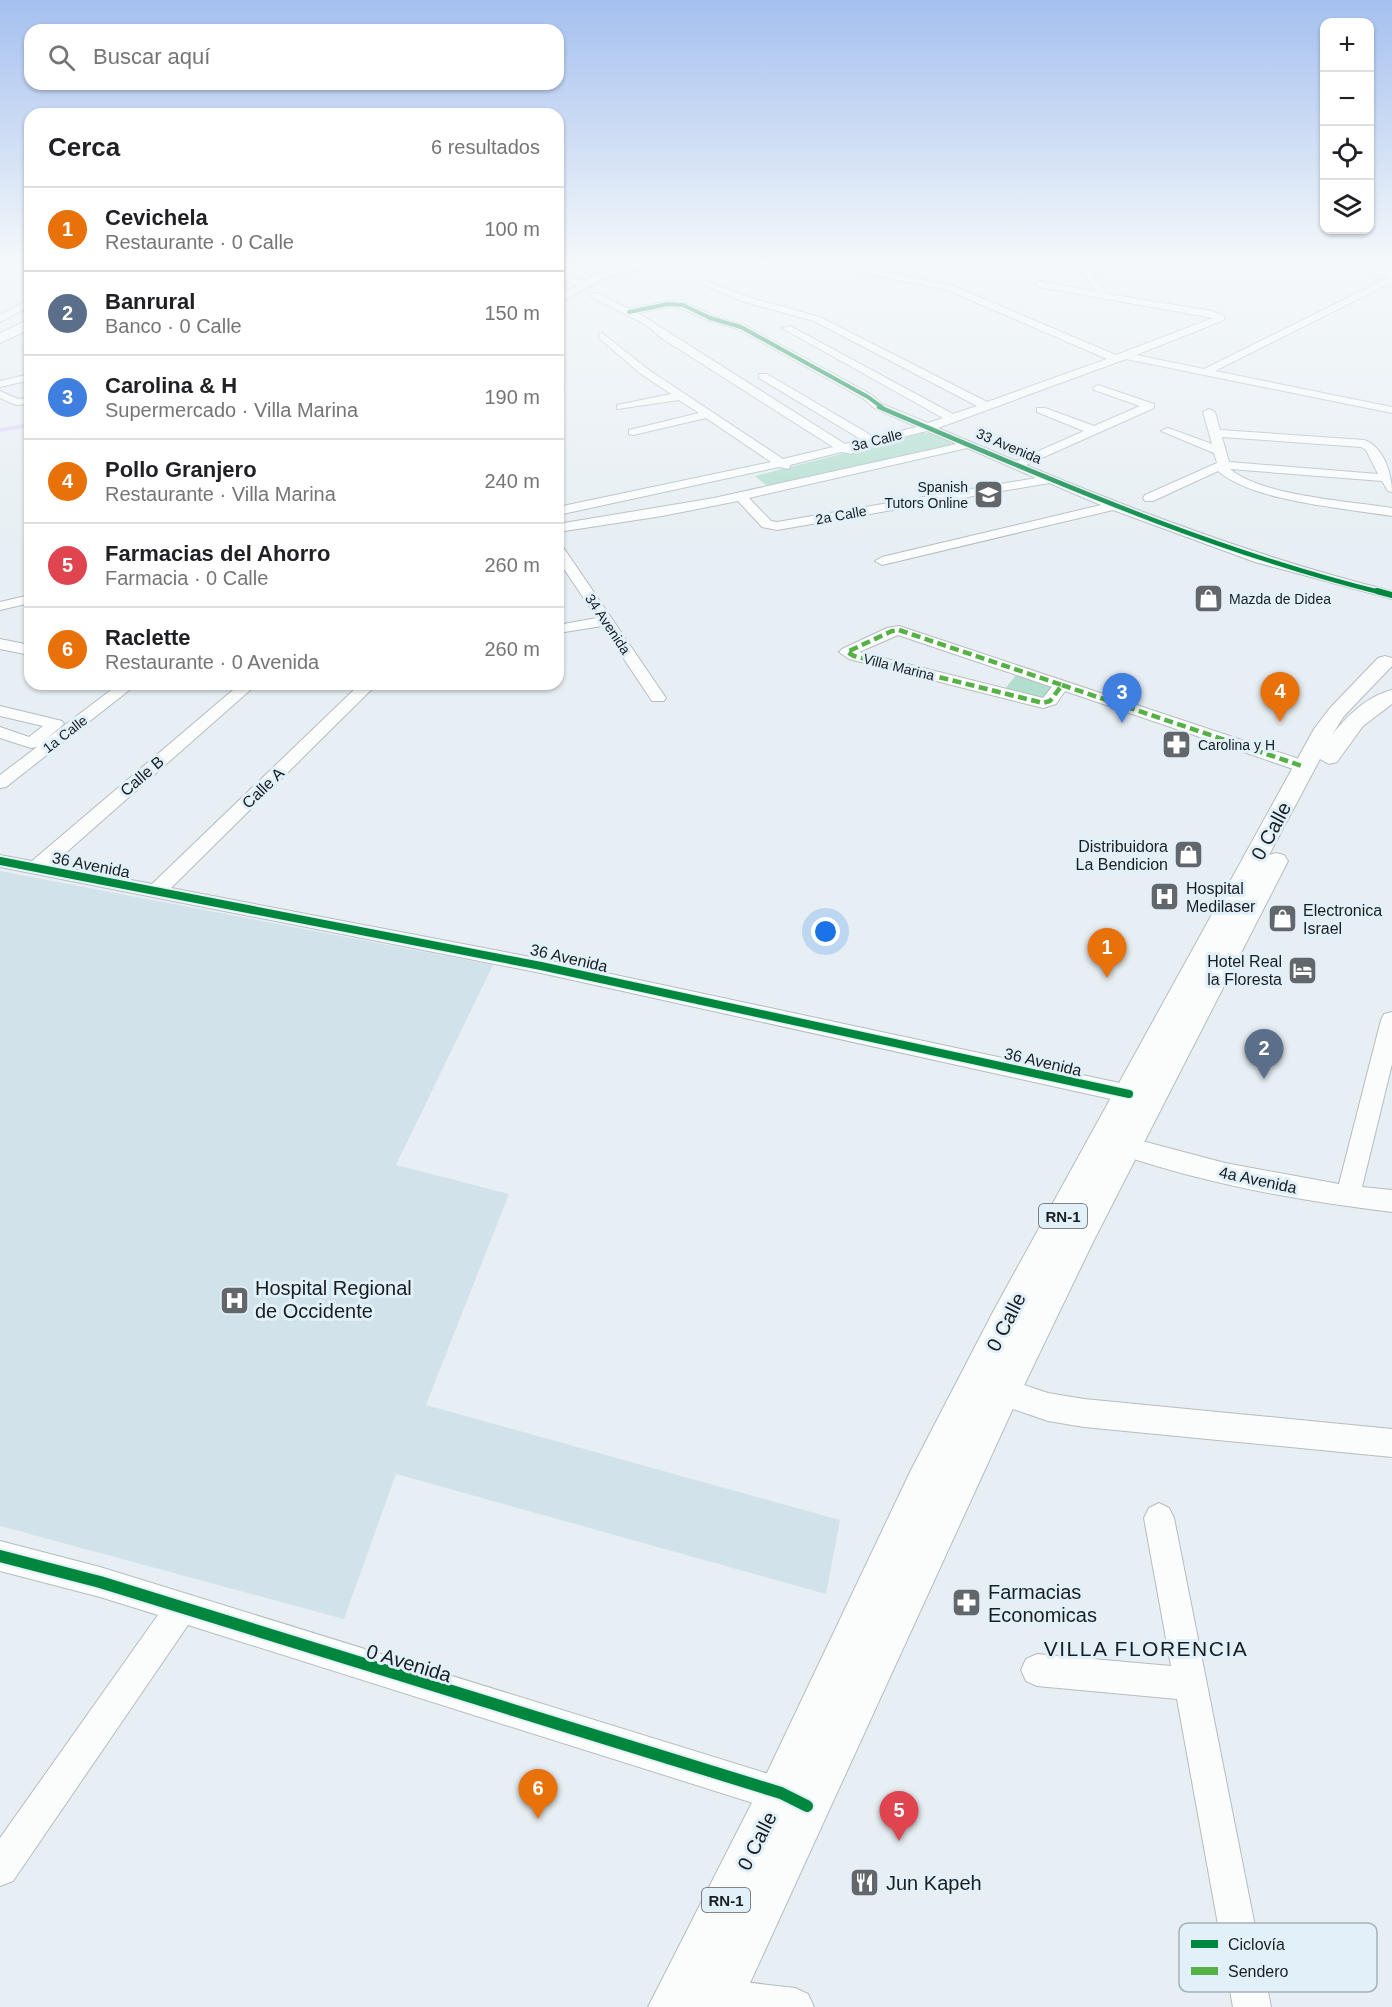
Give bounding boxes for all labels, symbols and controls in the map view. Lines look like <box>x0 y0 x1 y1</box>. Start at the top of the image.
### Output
map controls <box>1320 18 1374 234</box>
button: + <box>1320 18 1374 72</box>
search box <box>24 24 564 90</box>
icon: search <box>45 41 78 74</box>
text: Buscar aquí <box>93 44 210 69</box>
button: − <box>1320 72 1374 126</box>
button: locate <box>1320 126 1374 180</box>
text: Cerca <box>48 132 120 162</box>
text: 6 resultados <box>431 136 540 158</box>
button: layers <box>1320 180 1374 234</box>
text: Cevichela <box>105 205 208 230</box>
text: 1 <box>62 218 73 240</box>
text: 100 m <box>484 218 540 240</box>
text: Restaurante · 0 Calle <box>105 231 294 253</box>
text: Banrural <box>105 289 195 314</box>
text: 2 <box>62 302 73 324</box>
text: 150 m <box>484 302 540 324</box>
text: Banco · 0 Calle <box>105 315 242 337</box>
text: Carolina & H <box>105 373 237 398</box>
text: 3 <box>62 386 73 408</box>
text: 190 m <box>484 386 540 408</box>
text: Supermercado · Villa Marina <box>105 399 358 421</box>
street label: 33 Avenida <box>974 425 1044 467</box>
street label: 3a Calle <box>850 426 904 454</box>
text: Pollo Granjero <box>105 457 257 482</box>
text: 4 <box>62 470 73 492</box>
text: 240 m <box>484 470 540 492</box>
place label: Spanish Tutors Online <box>884 479 968 511</box>
school or university icon: Spanish Tutors Online <box>973 479 1005 511</box>
text: Restaurante · Villa Marina <box>105 483 336 505</box>
street label: 2a Calle <box>814 503 868 527</box>
text: Farmacias del Ahorro <box>105 541 330 566</box>
text: 5 <box>62 554 73 576</box>
text: 260 m <box>484 554 540 576</box>
text: Farmacia · 0 Calle <box>105 567 268 589</box>
shop icon: Mazda de Didea <box>1192 583 1224 615</box>
street label: 34 Avenida <box>582 591 634 657</box>
place label: Mazda de Didea <box>1229 591 1331 607</box>
text: Raclette <box>105 625 191 650</box>
text: 6 <box>62 638 73 660</box>
text: 260 m <box>484 638 540 660</box>
street label: Villa Marina <box>862 650 936 684</box>
text: Restaurante · 0 Avenida <box>105 651 319 673</box>
pin: 4 <box>1260 672 1300 722</box>
pin: 3 <box>1102 674 1142 723</box>
street label: 1a Calle <box>40 712 90 756</box>
pharmacy icon: Carolina y H <box>1161 729 1193 761</box>
place label: Carolina y H <box>1198 737 1275 753</box>
street label: Calle B <box>117 753 167 799</box>
street label: Calle A <box>239 764 287 812</box>
street label: 0 Calle <box>1247 798 1295 864</box>
place label: Distribuidora La Bendicion <box>1075 838 1168 873</box>
shop icon: Distribuidora La Bendicion <box>1173 839 1205 871</box>
street label: 36 Avenida <box>51 849 131 881</box>
place label: Hospital Medilaser <box>1186 880 1256 915</box>
hospital icon: Hospital Medilaser <box>1149 881 1181 913</box>
place label: Electronica Israel <box>1303 902 1382 937</box>
shop icon: Electronica Israel <box>1266 903 1298 935</box>
your location <box>811 917 840 946</box>
pin: 1 <box>1088 928 1126 978</box>
street label: 36 Avenida <box>529 941 609 975</box>
place label: Hotel Real la Floresta <box>1207 953 1282 988</box>
hotel icon: Hotel Real la Floresta <box>1287 954 1319 986</box>
pin: 2 <box>1244 1030 1284 1079</box>
street label: 36 Avenida <box>1003 1045 1083 1079</box>
street label: 4a Avenida <box>1218 1163 1298 1197</box>
road number: RN-1 <box>1039 1204 1087 1228</box>
place label: Hospital Regional de Occidente <box>255 1277 412 1322</box>
hospital icon: Hospital Regional de Occidente <box>218 1284 250 1316</box>
street label: 0 Calle <box>982 1289 1030 1355</box>
place label: Farmacias Economicas <box>988 1581 1097 1626</box>
pharmacy icon: Farmacias Economicas <box>951 1587 983 1619</box>
district label: VILLA FLORENCIA <box>1044 1637 1248 1660</box>
street label: 0 Avenida <box>364 1640 455 1687</box>
pin: 6 <box>518 1770 558 1819</box>
pin: 5 <box>880 1792 918 1841</box>
street label: 0 Calle <box>733 1808 781 1874</box>
restaurant icon: Jun Kapeh <box>849 1867 881 1899</box>
place label: Jun Kapeh <box>886 1872 982 1894</box>
road number: RN-1 <box>702 1888 750 1912</box>
legend <box>1179 1923 1377 1992</box>
text: Ciclovía <box>1228 1936 1285 1953</box>
text: Sendero <box>1228 1963 1289 1980</box>

